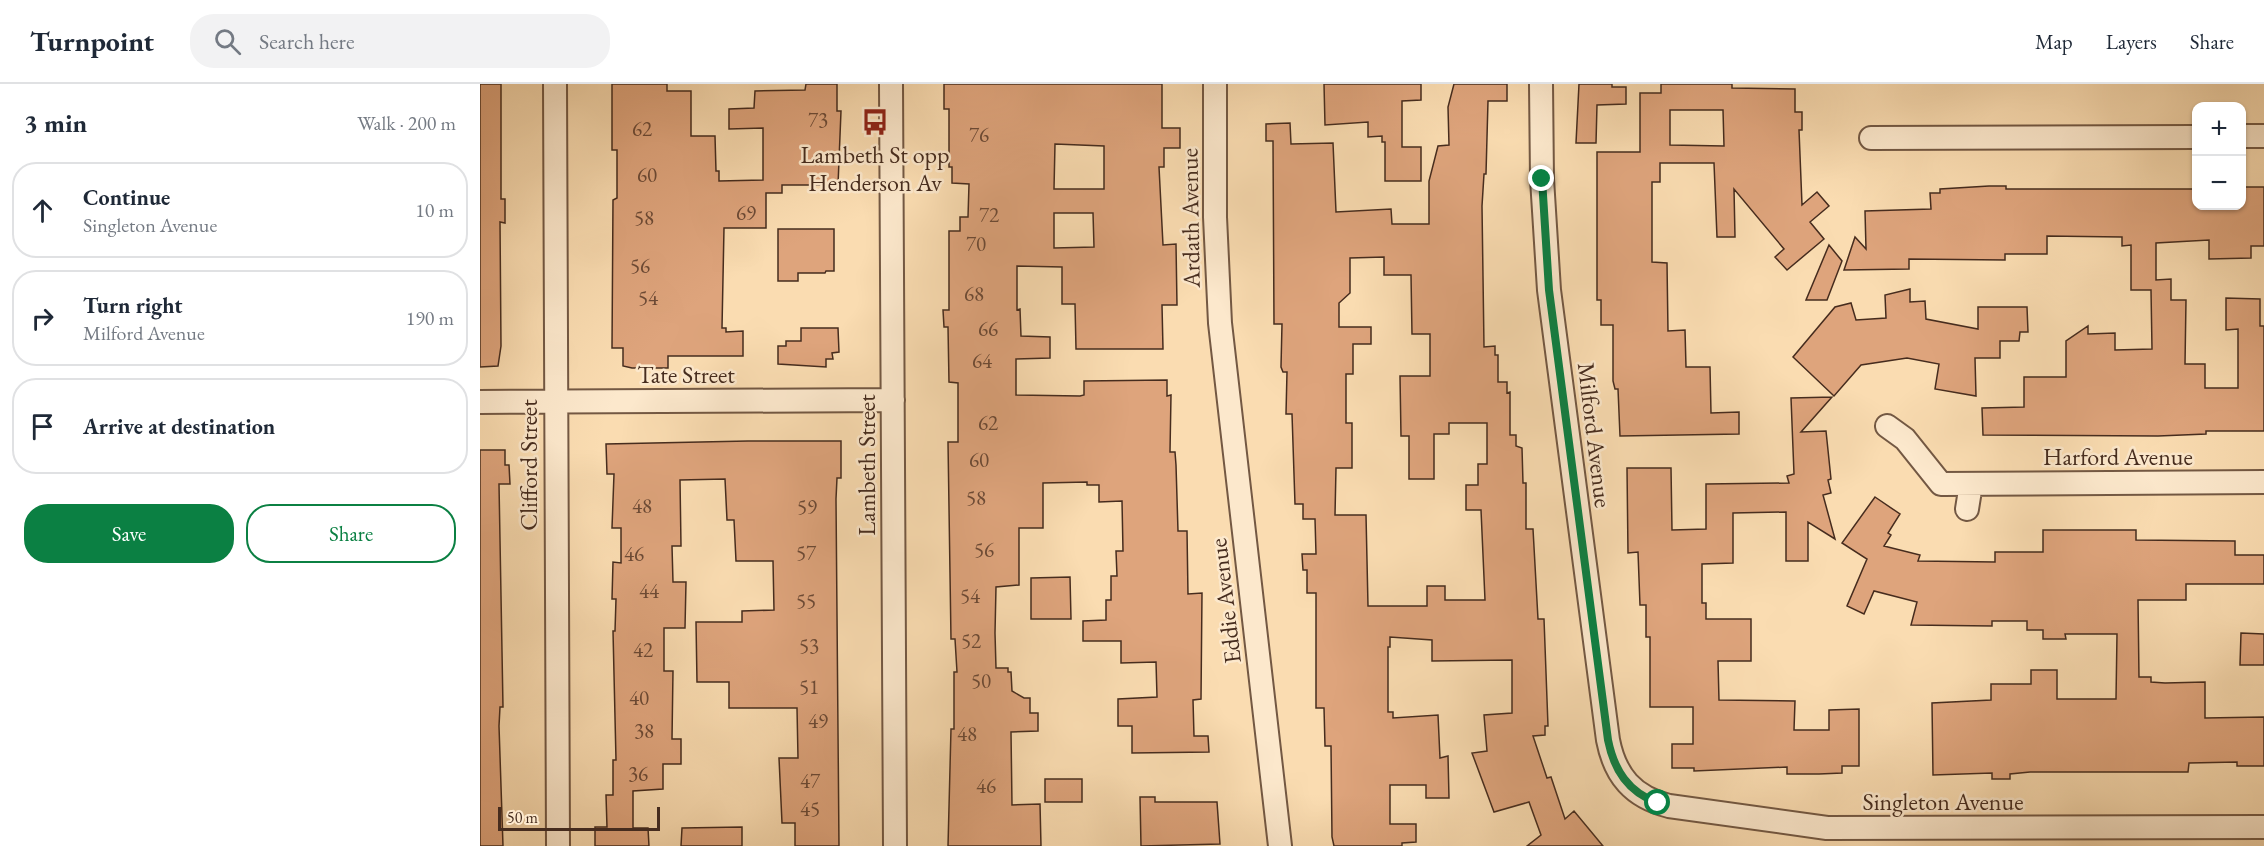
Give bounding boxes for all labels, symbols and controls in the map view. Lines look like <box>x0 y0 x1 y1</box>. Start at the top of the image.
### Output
search box <box>190 14 610 68</box>
text: Turnpoint <box>30 23 154 59</box>
icon: search <box>211 25 244 58</box>
text: Search here <box>259 27 355 56</box>
text: Map <box>2035 28 2073 55</box>
text: Layers <box>2106 28 2157 55</box>
text: Share <box>2190 28 2234 55</box>
map controls <box>2192 102 2246 210</box>
button: + <box>2192 102 2246 156</box>
text: 3 min <box>24 106 87 140</box>
house number: 73 <box>808 106 828 133</box>
bus stop icon: Lambeth St opp Henderson Av <box>860 107 890 137</box>
text: Walk · 200 m <box>357 110 456 136</box>
house number: 62 <box>632 115 652 142</box>
house number: 76 <box>969 121 989 148</box>
place label: Lambeth St opp Henderson Av <box>801 139 949 198</box>
street label: Ardath Avenue <box>1173 148 1207 289</box>
button: − <box>2192 156 2246 210</box>
house number: 60 <box>637 161 657 188</box>
route end <box>1528 165 1554 191</box>
text: Continue <box>83 183 170 212</box>
icon: ahead <box>26 194 59 227</box>
text: 10 m <box>415 197 454 223</box>
house number: 69 <box>736 199 756 226</box>
house number: 72 <box>979 201 999 228</box>
house number: 58 <box>634 204 654 231</box>
text: Singleton Avenue <box>83 212 217 238</box>
house number: 70 <box>966 230 986 257</box>
house number: 56 <box>630 252 650 279</box>
house number: 68 <box>964 280 984 307</box>
house number: 54 <box>638 284 659 311</box>
text: Turn right <box>83 291 182 320</box>
icon: right <box>26 302 59 335</box>
text: 190 m <box>406 305 454 331</box>
house number: 66 <box>978 315 998 342</box>
text: Milford Avenue <box>83 320 205 346</box>
house number: 64 <box>972 347 993 374</box>
street label: Tate Street <box>637 359 735 390</box>
street label: Milford Avenue <box>1571 361 1619 509</box>
street label: Lambeth Street <box>851 394 882 536</box>
street label: Clifford Street <box>513 399 544 531</box>
house number: 62 <box>978 409 998 436</box>
icon: arrive <box>26 410 59 443</box>
text: Arrive at destination <box>83 412 275 441</box>
street label: Harford Avenue <box>2043 441 2193 472</box>
house number: 60 <box>969 446 989 473</box>
house number: 58 <box>966 484 986 511</box>
house number: 48 <box>632 492 652 519</box>
house number: 59 <box>797 493 817 520</box>
button: Save <box>24 504 234 563</box>
button: Share <box>246 504 456 563</box>
house number: 56 <box>974 536 994 563</box>
street label: Eddie Avenue <box>1202 537 1248 665</box>
house number: 57 <box>796 539 817 566</box>
house number: 46 <box>624 540 644 567</box>
house number: 44 <box>639 577 660 604</box>
house number: 54 <box>960 582 981 609</box>
house number: 55 <box>796 587 816 614</box>
house number: 52 <box>961 627 981 654</box>
house number: 53 <box>799 632 819 659</box>
house number: 42 <box>633 636 653 663</box>
house number: 50 <box>971 667 991 694</box>
house number: 51 <box>799 673 819 700</box>
house number: 40 <box>629 684 649 711</box>
house number: 49 <box>808 707 828 734</box>
house number: 38 <box>634 717 654 744</box>
house number: 48 <box>957 720 977 747</box>
house number: 36 <box>628 760 648 787</box>
house number: 47 <box>800 767 821 794</box>
house number: 46 <box>976 772 996 799</box>
street label: Singleton Avenue <box>1862 786 2024 817</box>
route start <box>1644 789 1670 815</box>
house number: 45 <box>800 795 820 822</box>
scale bar <box>498 804 660 832</box>
text: 50 m <box>507 807 538 828</box>

